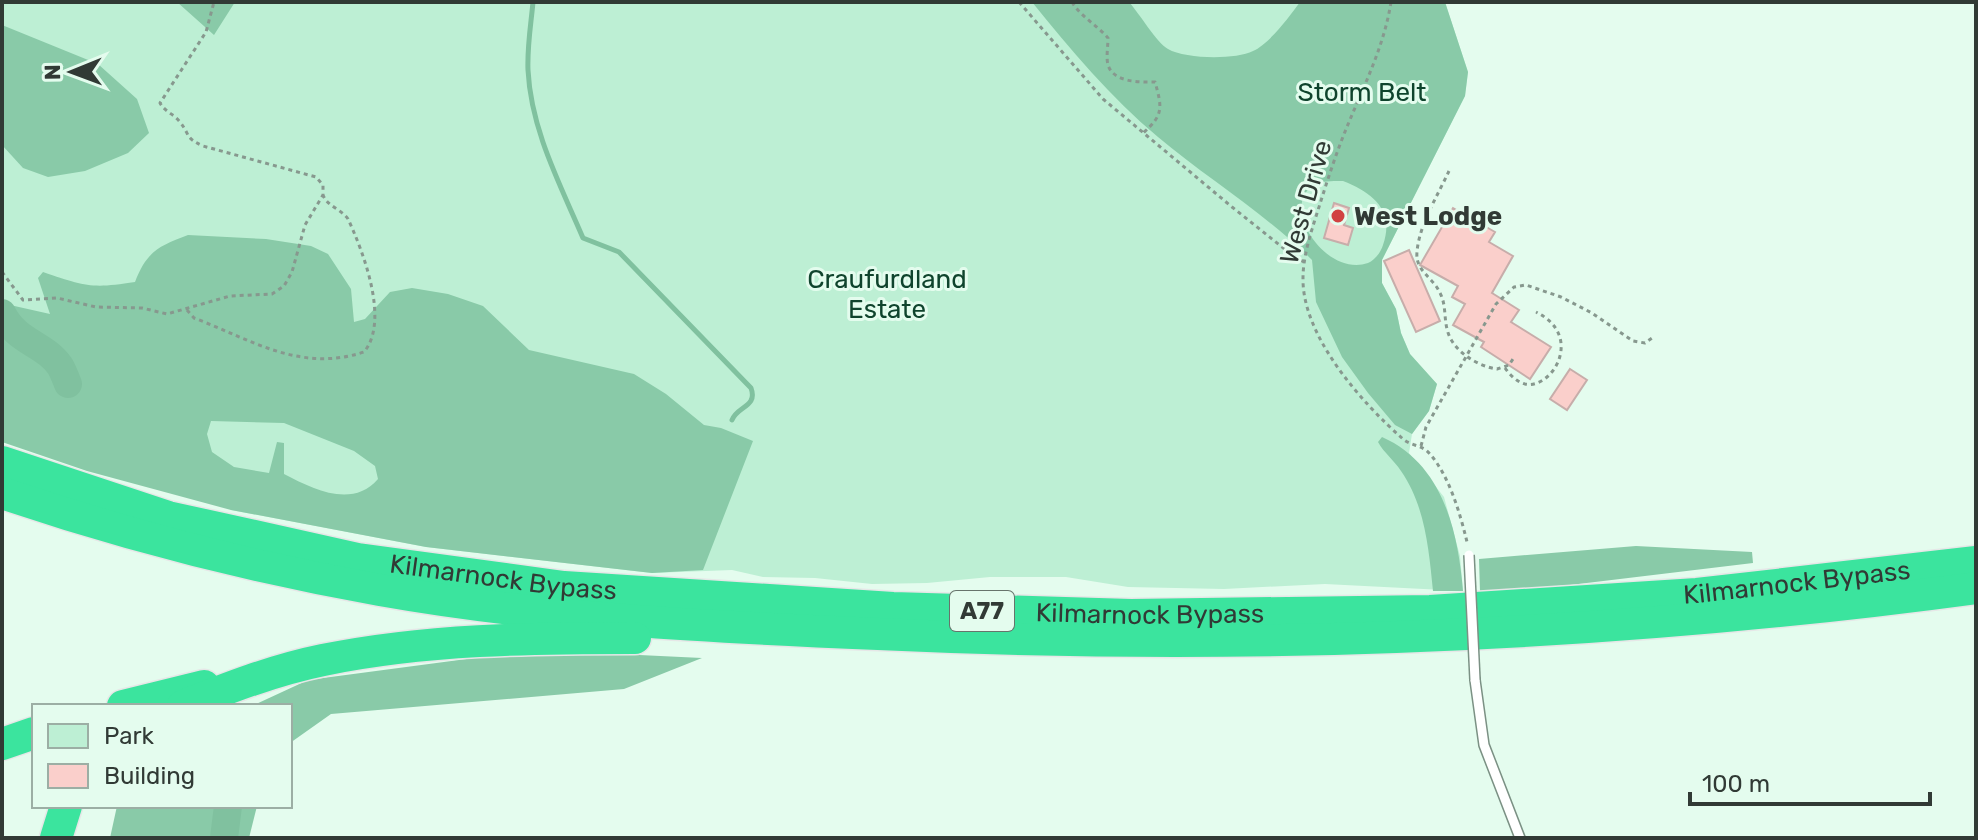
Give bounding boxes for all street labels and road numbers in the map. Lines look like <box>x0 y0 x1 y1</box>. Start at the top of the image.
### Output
street label: West Drive <box>1274 137 1338 267</box>
street label: Kilmarnock Bypass <box>388 548 618 606</box>
street label: Kilmarnock Bypass <box>1682 554 1912 610</box>
road number: A77 <box>950 591 1014 631</box>
street label: Kilmarnock Bypass <box>1035 597 1264 631</box>

